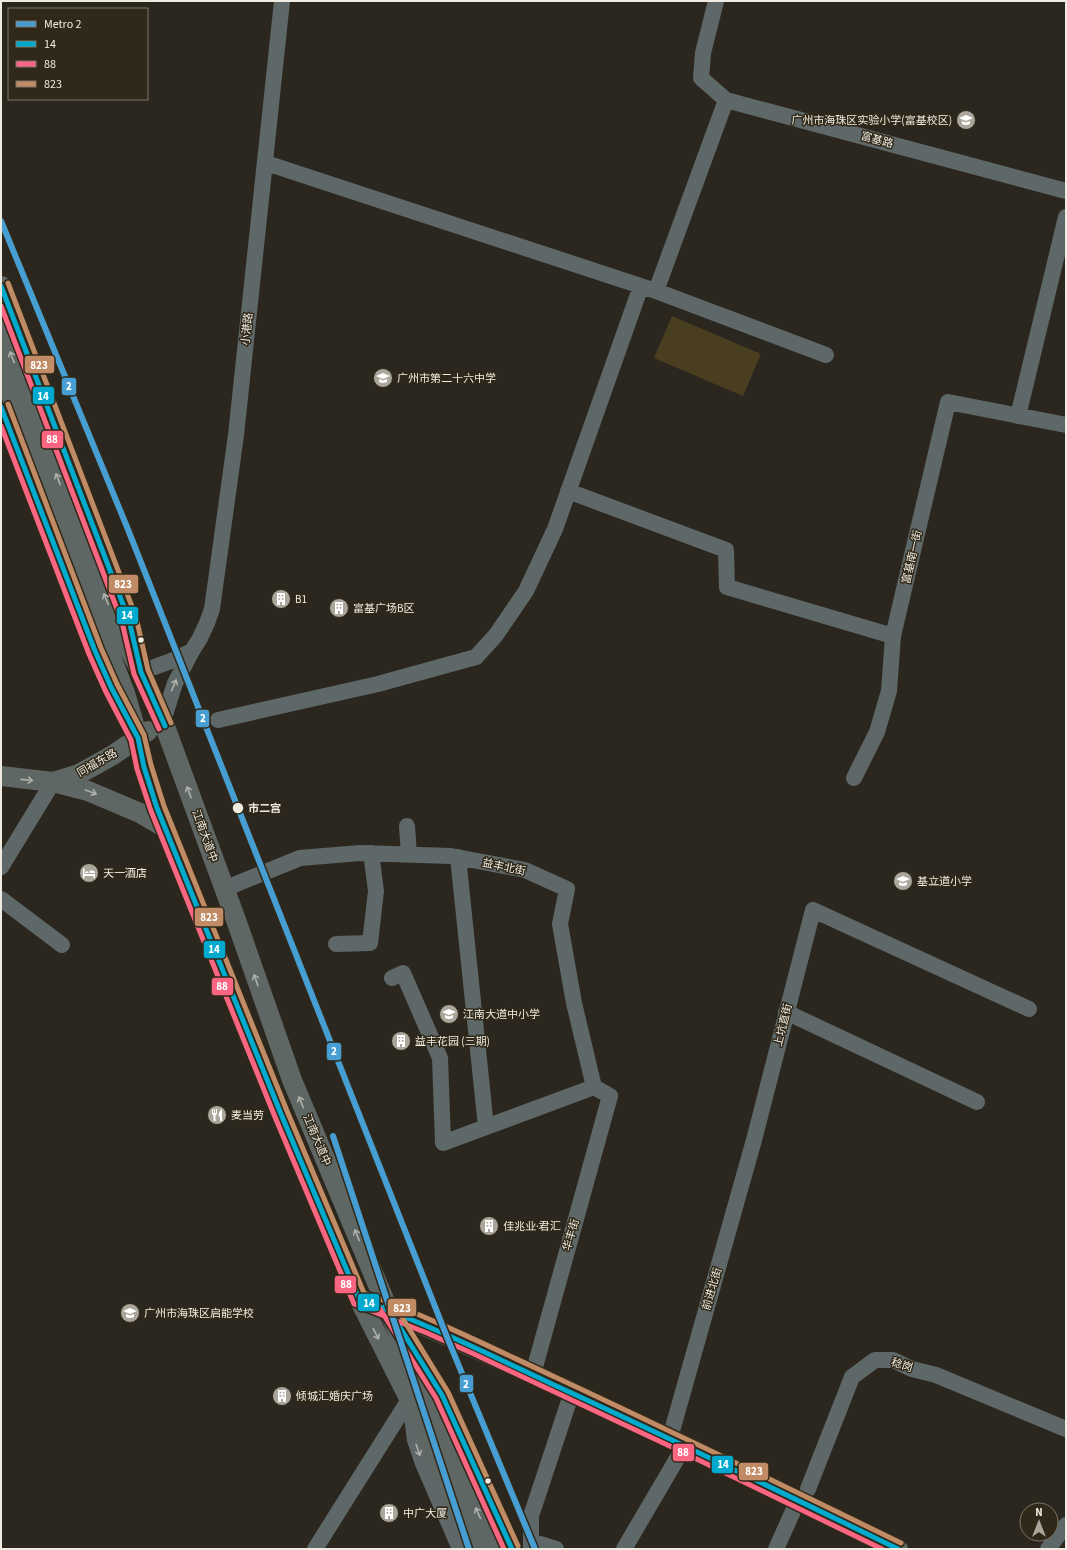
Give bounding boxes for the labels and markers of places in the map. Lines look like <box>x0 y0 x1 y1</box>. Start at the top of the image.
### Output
school or university icon: 广州市海珠区实验小学(富基校区) <box>955 109 977 131</box>
place label: 广州市海珠区实验小学(富基校区) <box>791 113 952 128</box>
school or university icon: 广州市第二十六中学 <box>372 367 394 389</box>
place label: 广州市第二十六中学 <box>397 371 496 386</box>
building icon: B1 <box>270 588 292 610</box>
place label: B1 <box>295 592 307 607</box>
building icon: 富基广场B区 <box>328 597 350 619</box>
place label: 富基广场B区 <box>353 601 414 616</box>
unlabelled marker <box>136 635 146 645</box>
marker: 市二宫 <box>231 801 245 815</box>
place label: 市二宫 <box>248 801 281 816</box>
hotel icon: 天一酒店 <box>78 862 100 884</box>
place label: 天一酒店 <box>103 866 147 881</box>
school or university icon: 基立道小学 <box>892 870 914 892</box>
place label: 基立道小学 <box>917 874 972 889</box>
school or university icon: 江南大道中小学 <box>438 1003 460 1025</box>
place label: 江南大道中小学 <box>463 1007 540 1022</box>
building icon: 益丰花园 (三期) <box>390 1030 412 1052</box>
place label: 益丰花园 (三期) <box>415 1034 490 1049</box>
restaurant icon: 麦当劳 <box>206 1104 228 1126</box>
place label: 麦当劳 <box>231 1108 264 1123</box>
building icon: 佳兆业·君汇 <box>478 1215 500 1237</box>
place label: 佳兆业·君汇 <box>503 1219 561 1234</box>
school or university icon: 广州市海珠区启能学校 <box>119 1302 141 1324</box>
place label: 广州市海珠区启能学校 <box>144 1306 254 1321</box>
building icon: 倾城汇婚庆广场 <box>271 1385 293 1407</box>
place label: 倾城汇婚庆广场 <box>295 1389 373 1404</box>
unlabelled marker <box>483 1476 493 1486</box>
building icon: 中广大厦 <box>378 1502 400 1524</box>
place label: 中广大厦 <box>403 1506 447 1521</box>

